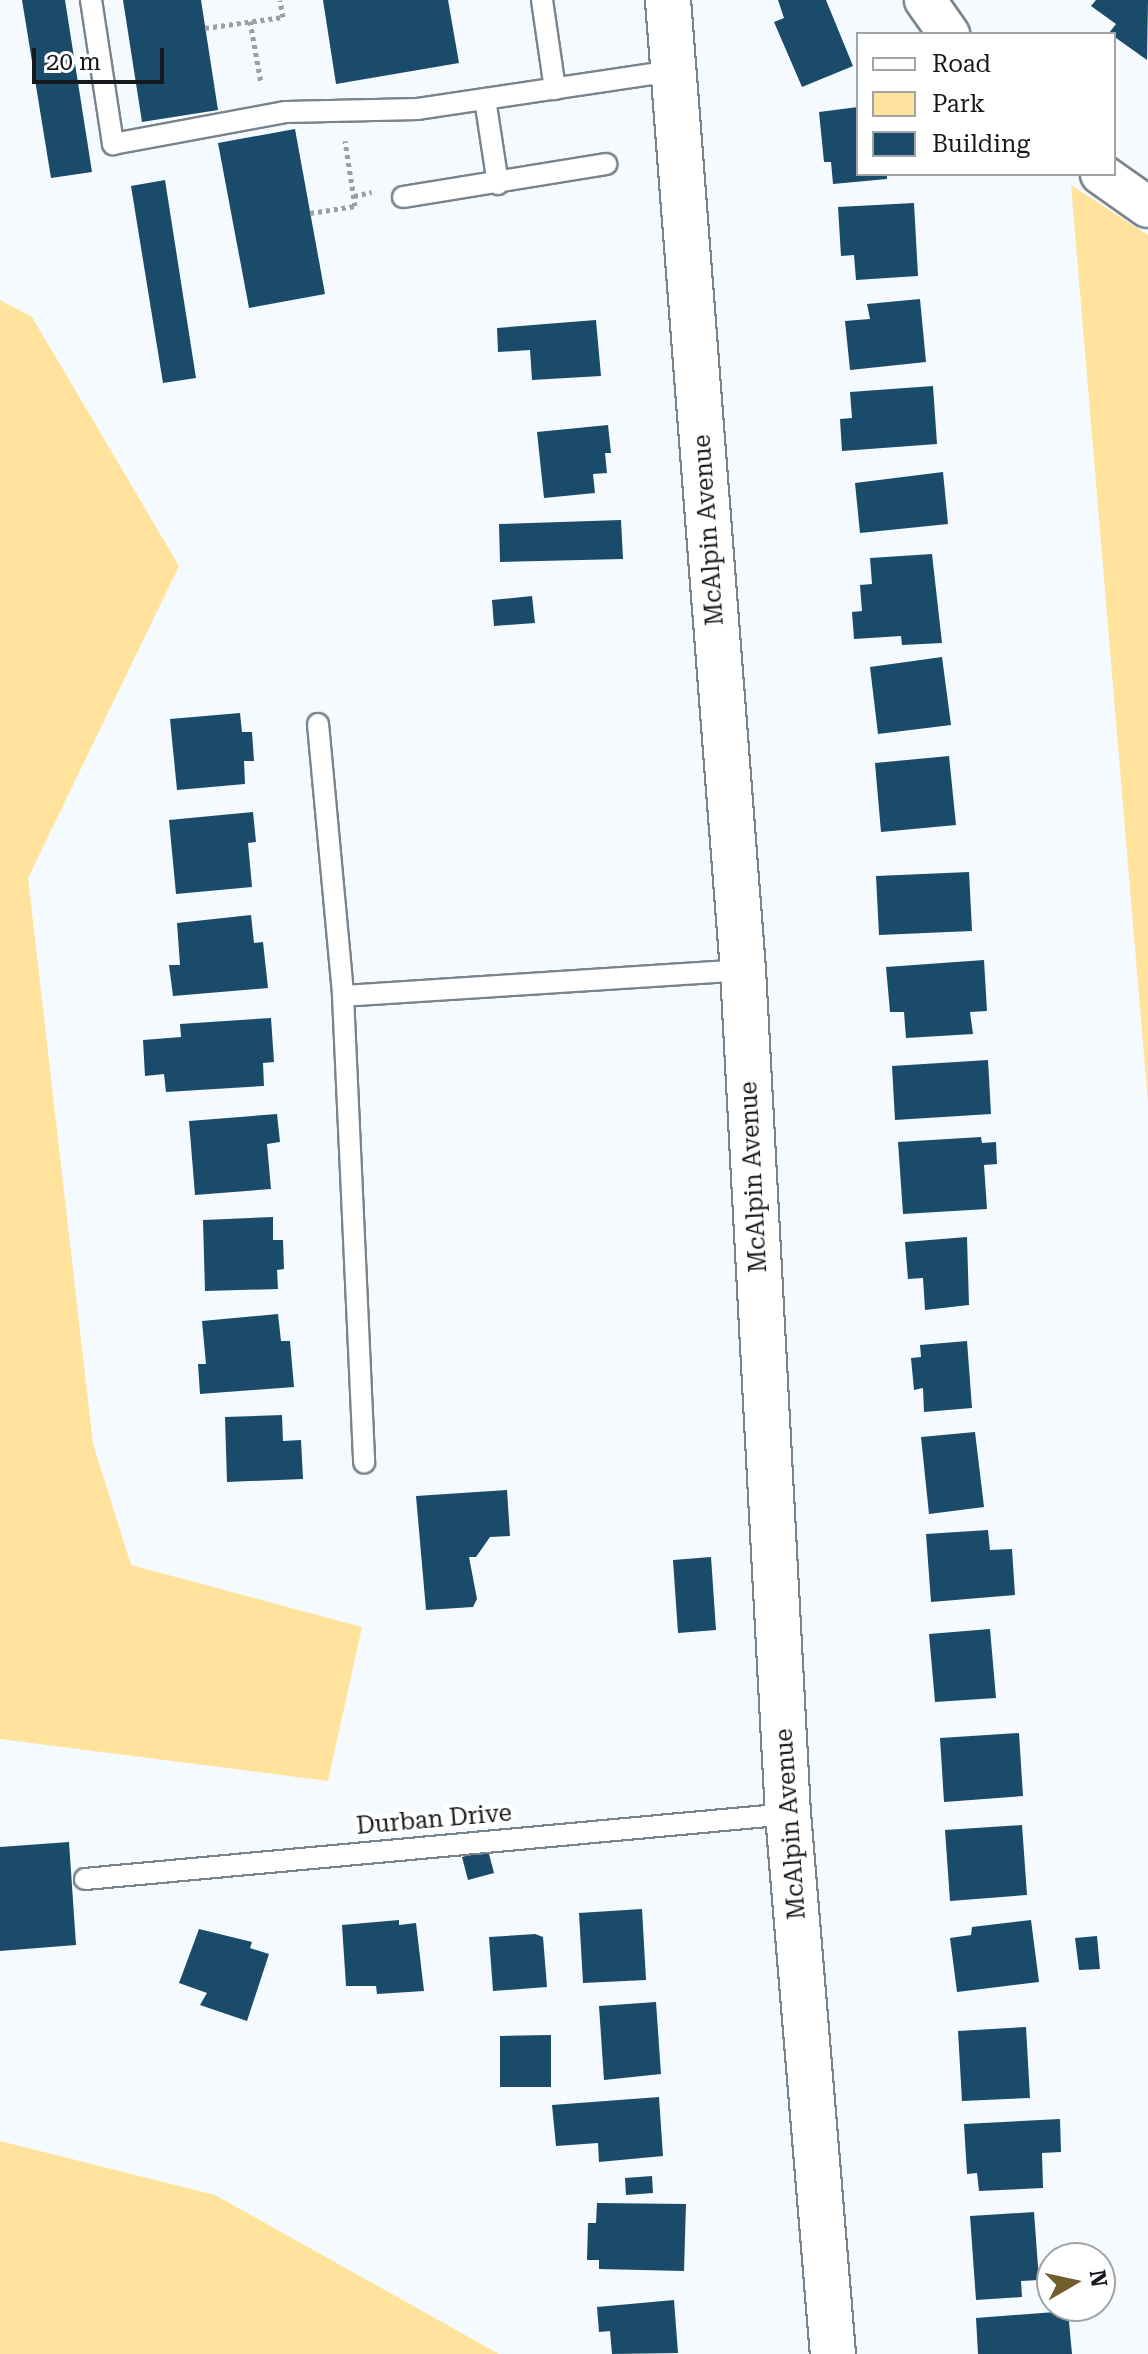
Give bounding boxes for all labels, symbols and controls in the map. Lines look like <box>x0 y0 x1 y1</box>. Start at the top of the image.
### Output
scale bar <box>36 32 168 82</box>
legend <box>856 32 1116 176</box>
text: 20 m <box>46 48 101 76</box>
text: Road <box>932 50 991 78</box>
text: Park <box>932 90 985 118</box>
text: Building <box>932 130 1030 158</box>
street label: McAlpin Avenue <box>688 433 730 627</box>
street label: McAlpin Avenue <box>735 1081 773 1273</box>
street label: McAlpin Avenue <box>770 1727 812 1921</box>
street label: Durban Drive <box>355 1799 513 1841</box>
north arrow <box>1036 2242 1116 2322</box>
text: N <box>1085 2268 1112 2289</box>

